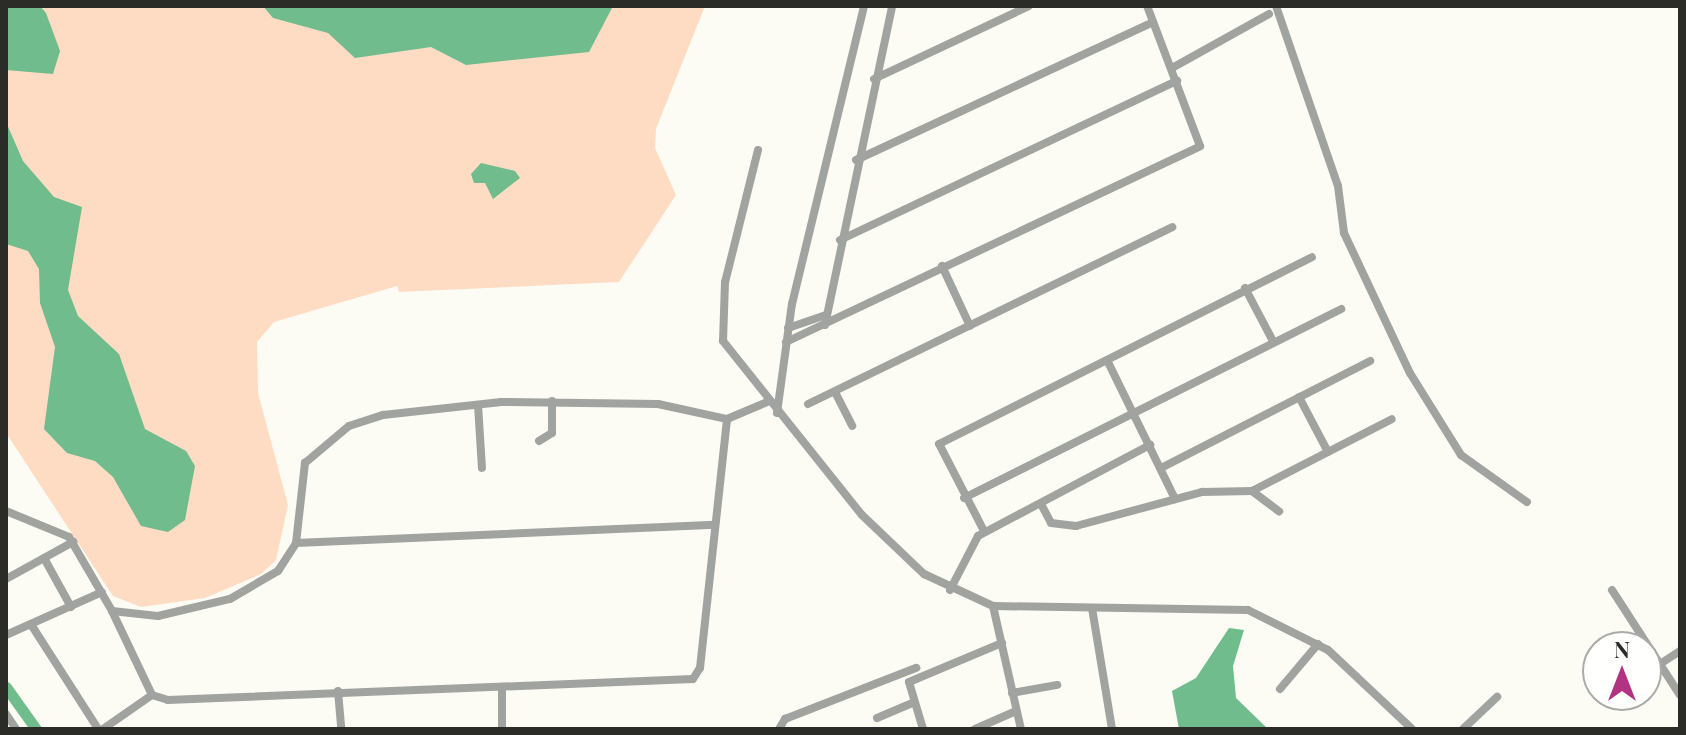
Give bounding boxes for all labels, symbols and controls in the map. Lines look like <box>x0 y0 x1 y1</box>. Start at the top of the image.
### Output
north arrow <box>1582 631 1662 711</box>
text: N <box>1614 634 1630 664</box>

